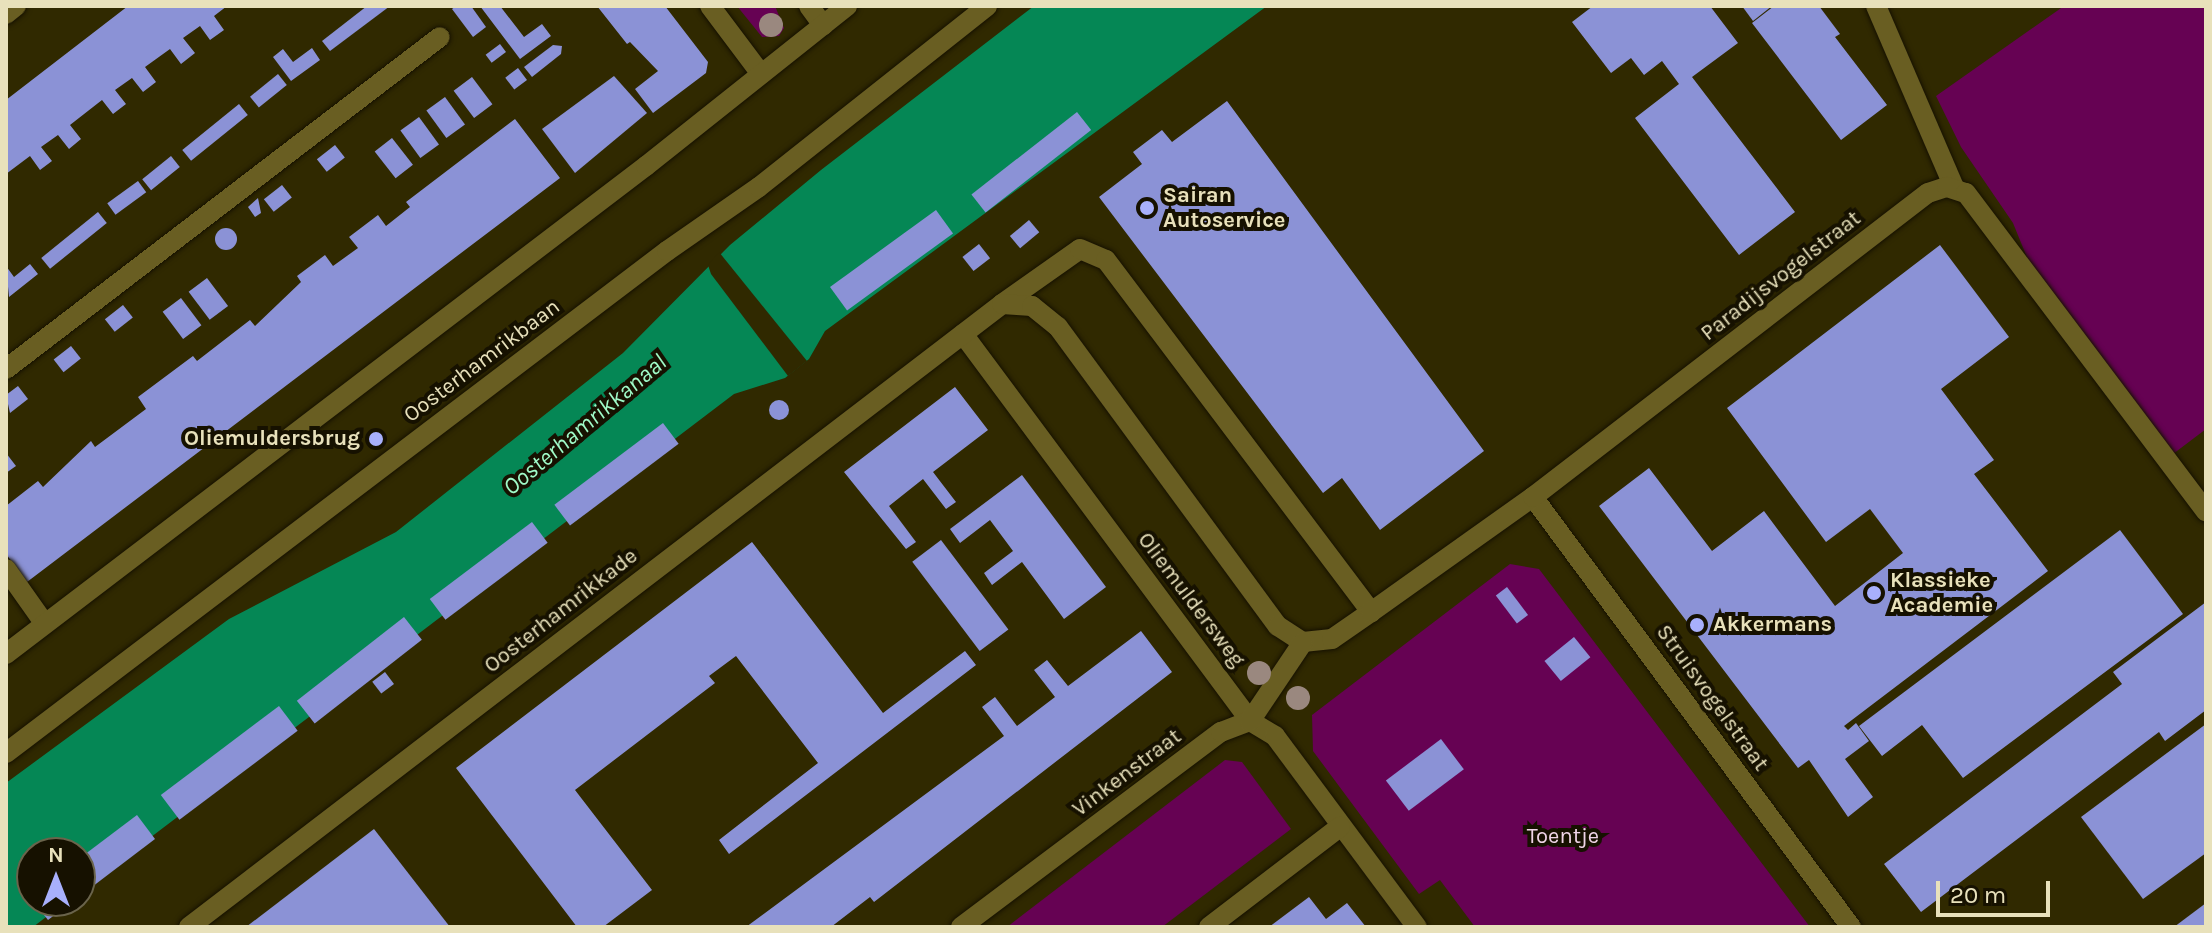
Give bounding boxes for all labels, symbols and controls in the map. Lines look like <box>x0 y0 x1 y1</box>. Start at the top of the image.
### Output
place label: Sairan Autoservice <box>1163 182 1286 234</box>
marker: Sairan Autoservice <box>1138 199 1156 217</box>
street label: Paradijsvogelstraat <box>1696 205 1866 347</box>
street label: Oosterhamrikbaan <box>399 294 565 428</box>
water label: Oosterhamrikkanaal <box>497 348 673 502</box>
place label: Oliemuldersbrug <box>184 426 360 452</box>
marker: Oliemuldersbrug <box>367 430 385 448</box>
street label: Oliemuldersweg <box>1132 527 1250 673</box>
street label: Oosterhamrikkade <box>479 543 643 679</box>
place label: Klassieke Academie <box>1890 567 1993 618</box>
marker: Klassieke Academie <box>1865 584 1883 602</box>
place label: Akkermans <box>1713 612 1832 638</box>
marker: Akkermans <box>1688 616 1706 634</box>
street label: Struisvogelstraat <box>1650 620 1774 776</box>
street label: Vinkenstraat <box>1067 724 1187 822</box>
park label: Toentje <box>1527 824 1599 850</box>
north arrow <box>16 837 96 917</box>
text: N <box>48 842 64 868</box>
scale bar <box>1940 865 2054 915</box>
text: 20 m <box>1950 881 2006 909</box>

